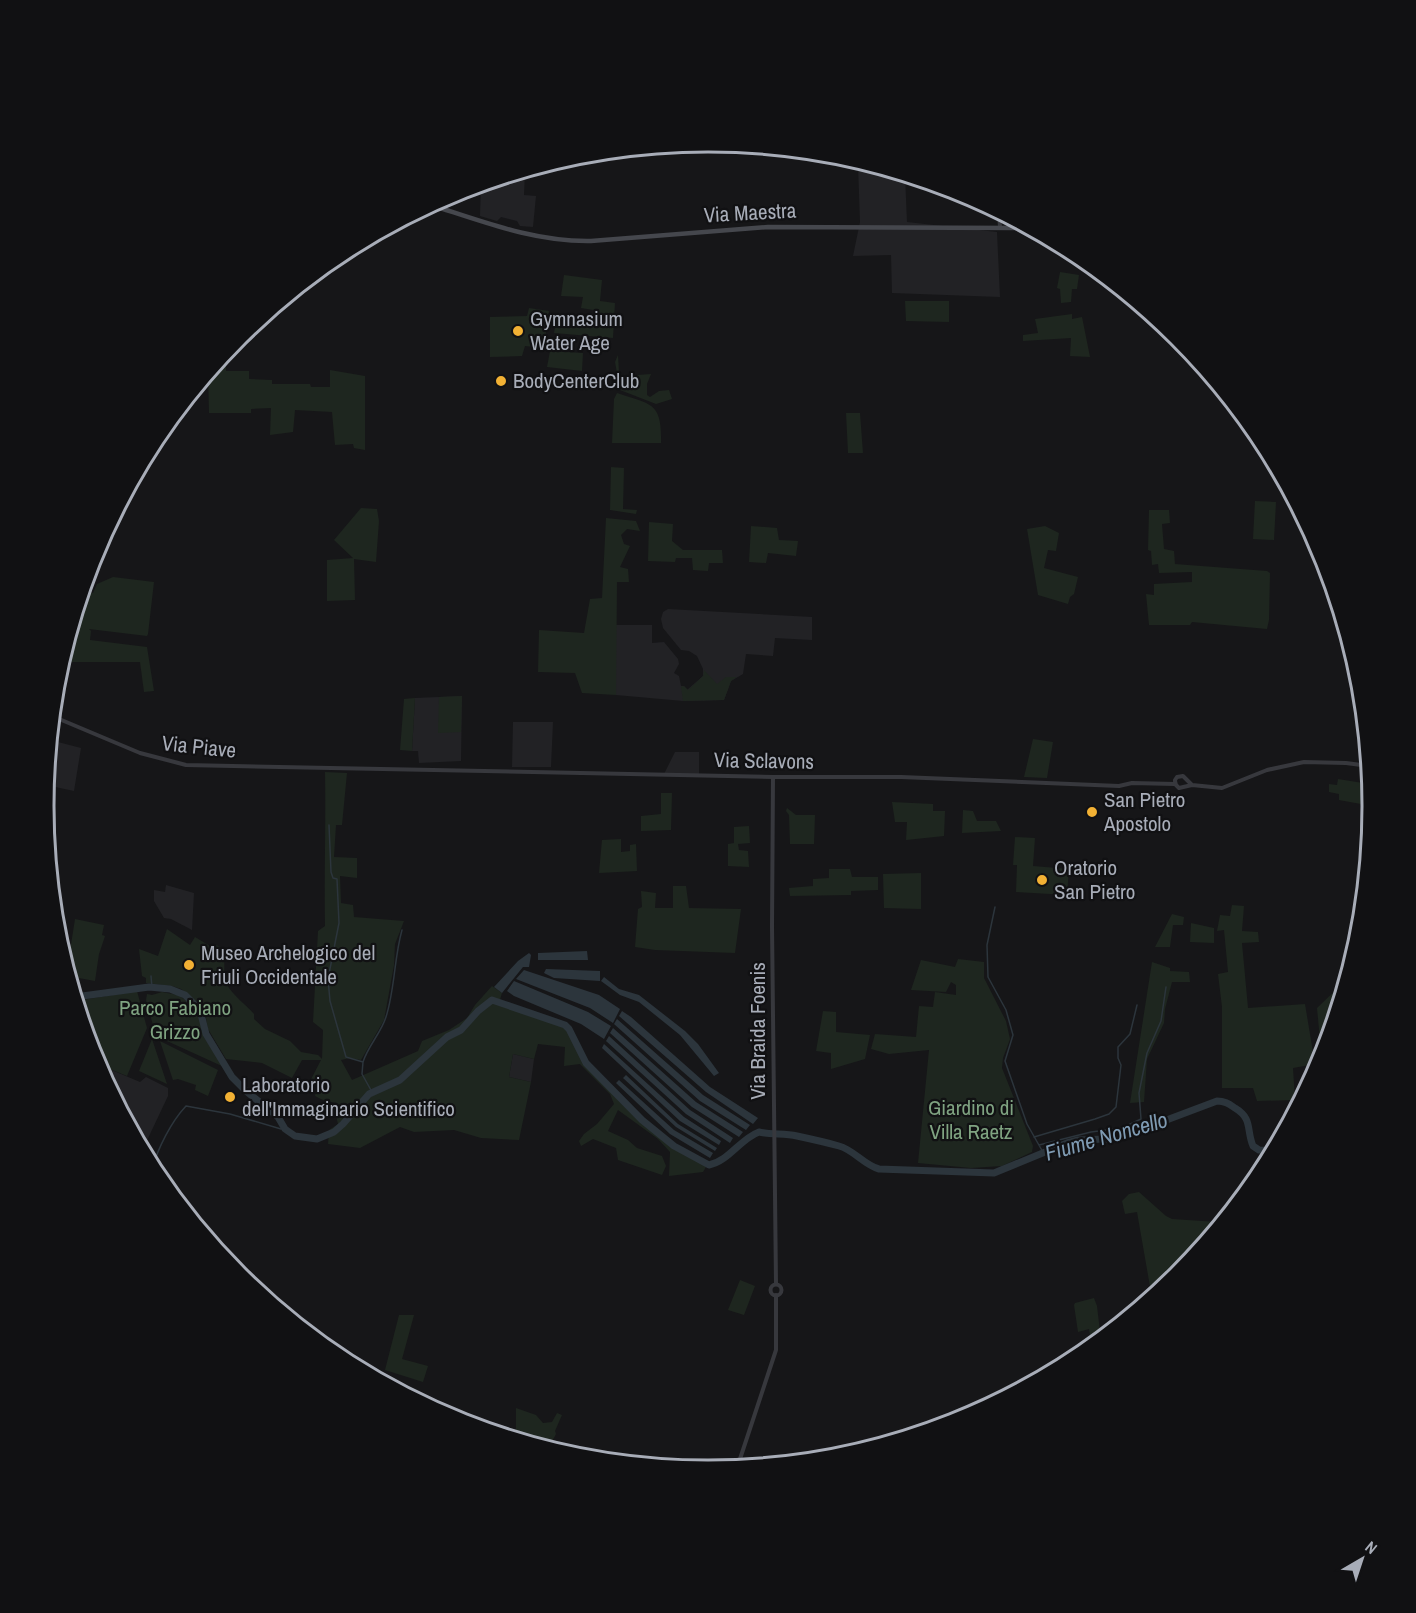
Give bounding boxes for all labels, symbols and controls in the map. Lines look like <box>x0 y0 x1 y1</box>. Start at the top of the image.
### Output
street label: Via Maestra <box>703 196 797 229</box>
place label: Gymnasium Water Age <box>530 304 623 357</box>
marker: Gymnasium Water Age <box>511 324 525 338</box>
place label: BodyCenterClub <box>513 366 639 395</box>
marker: BodyCenterClub <box>494 374 508 388</box>
street label: Via Piave <box>161 728 238 765</box>
street label: Via Sclavons <box>714 745 814 776</box>
place label: San Pietro Apostolo <box>1103 785 1185 838</box>
marker: San Pietro Apostolo <box>1085 805 1099 819</box>
place label: Oratorio San Pietro <box>1054 853 1135 906</box>
marker: Oratorio San Pietro <box>1035 873 1049 887</box>
place label: Museo Archelogico del Friuli Occidentale <box>201 938 375 991</box>
marker: Museo Archelogico del Friuli Occidentale <box>182 958 196 972</box>
street label: Via Braida Foenis <box>743 962 772 1100</box>
park label: Parco Fabiano Grizzo <box>119 993 231 1046</box>
place label: Laboratorio dell'Immaginario Scientifico <box>242 1070 455 1123</box>
marker: Laboratorio dell'Immaginario Scientifico <box>223 1090 237 1104</box>
park label: Giardino di Villa Raetz <box>928 1093 1014 1146</box>
water label: Fiume Noncello <box>1041 1104 1171 1168</box>
north arrow <box>1332 1529 1392 1589</box>
text: N <box>1361 1536 1382 1559</box>

